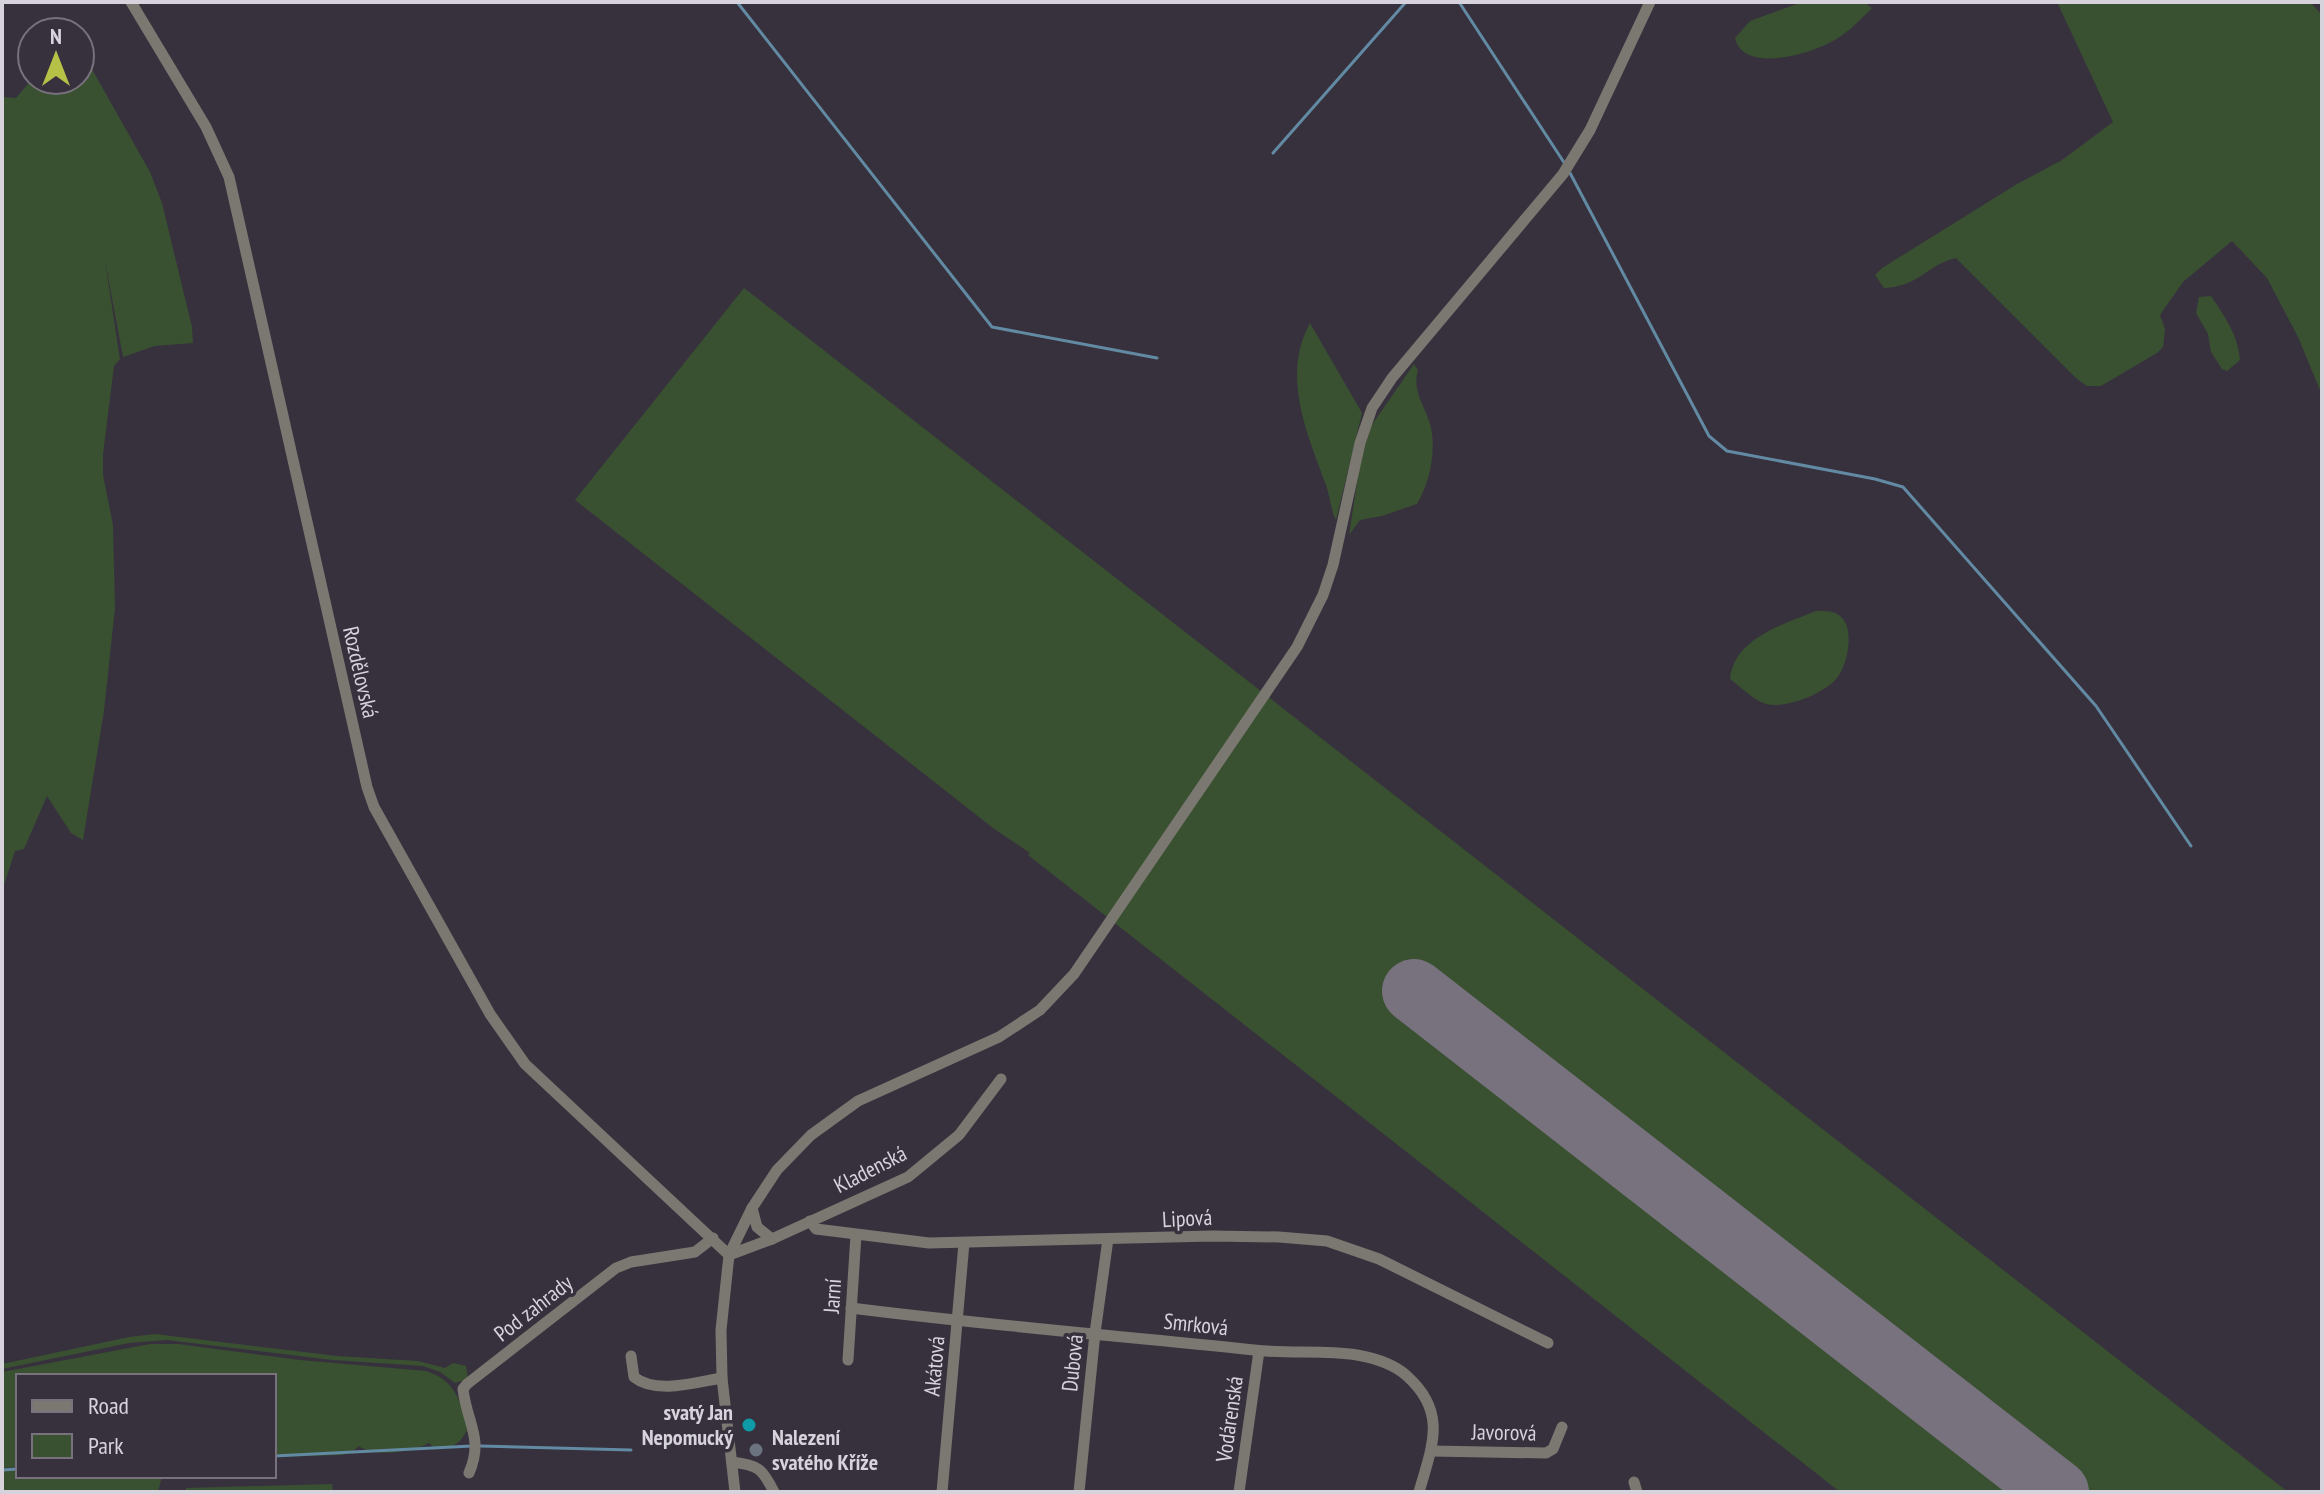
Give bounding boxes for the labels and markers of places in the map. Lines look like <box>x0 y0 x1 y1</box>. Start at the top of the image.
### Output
place label: svatý Jan Nepomucký <box>642 1398 734 1451</box>
marker: svatý Jan Nepomucký <box>740 1416 758 1434</box>
place label: Nalezení svatého Kříže <box>772 1423 878 1476</box>
marker: Nalezení svatého Kříže <box>747 1441 765 1459</box>

